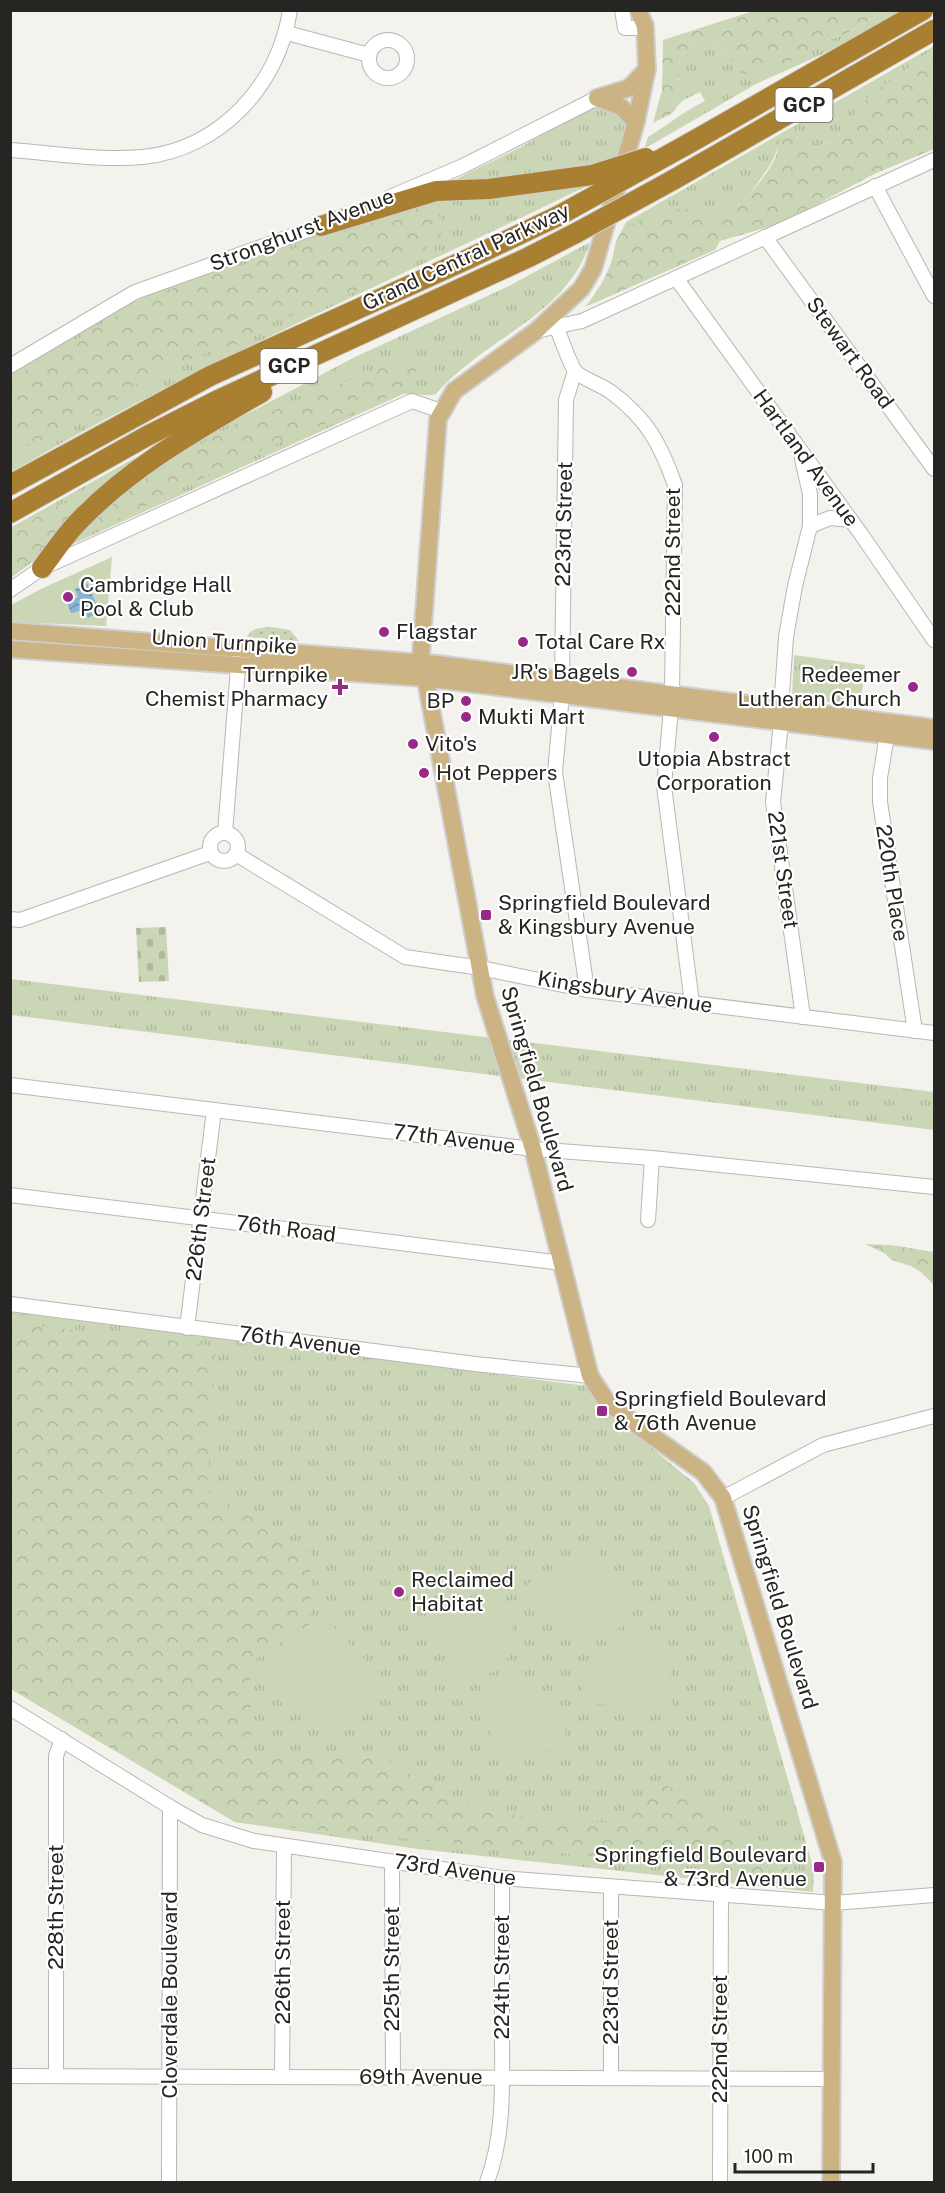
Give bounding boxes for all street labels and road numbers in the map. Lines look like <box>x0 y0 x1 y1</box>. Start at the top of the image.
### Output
road number: GCP <box>776 88 832 122</box>
street label: Stronghurst Avenue <box>206 183 397 276</box>
street label: Grand Central Parkway <box>358 198 573 315</box>
street label: Stewart Road <box>802 292 899 413</box>
road number: GCP <box>260 349 318 383</box>
street label: Hartland Avenue <box>748 384 865 531</box>
street label: 223rd Street <box>550 461 577 587</box>
street label: 222nd Street <box>660 488 685 616</box>
street label: Union Turnpike <box>150 624 298 659</box>
street label: 221st Street <box>763 809 804 930</box>
street label: 220th Place <box>871 823 914 943</box>
street label: Kingsbury Avenue <box>536 965 714 1018</box>
street label: Springfield Boulevard <box>496 983 579 1195</box>
street label: 77th Avenue <box>391 1119 517 1158</box>
street label: 226th Street <box>180 1155 221 1282</box>
street label: 76th Road <box>235 1210 337 1247</box>
street label: 76th Avenue <box>238 1321 363 1360</box>
street label: Springfield Boulevard <box>737 1502 824 1712</box>
street label: 228th Street <box>43 1844 68 1970</box>
street label: 73rd Avenue <box>392 1849 518 1890</box>
street label: Cloverdale Boulevard <box>157 1891 182 2099</box>
street label: 226th Street <box>270 1900 295 2024</box>
street label: 225th Street <box>379 1906 404 2032</box>
street label: 224th Street <box>489 1915 514 2039</box>
street label: 223rd Street <box>598 1919 623 2045</box>
street label: 222nd Street <box>707 1975 732 2103</box>
street label: 69th Avenue <box>359 2064 483 2089</box>

